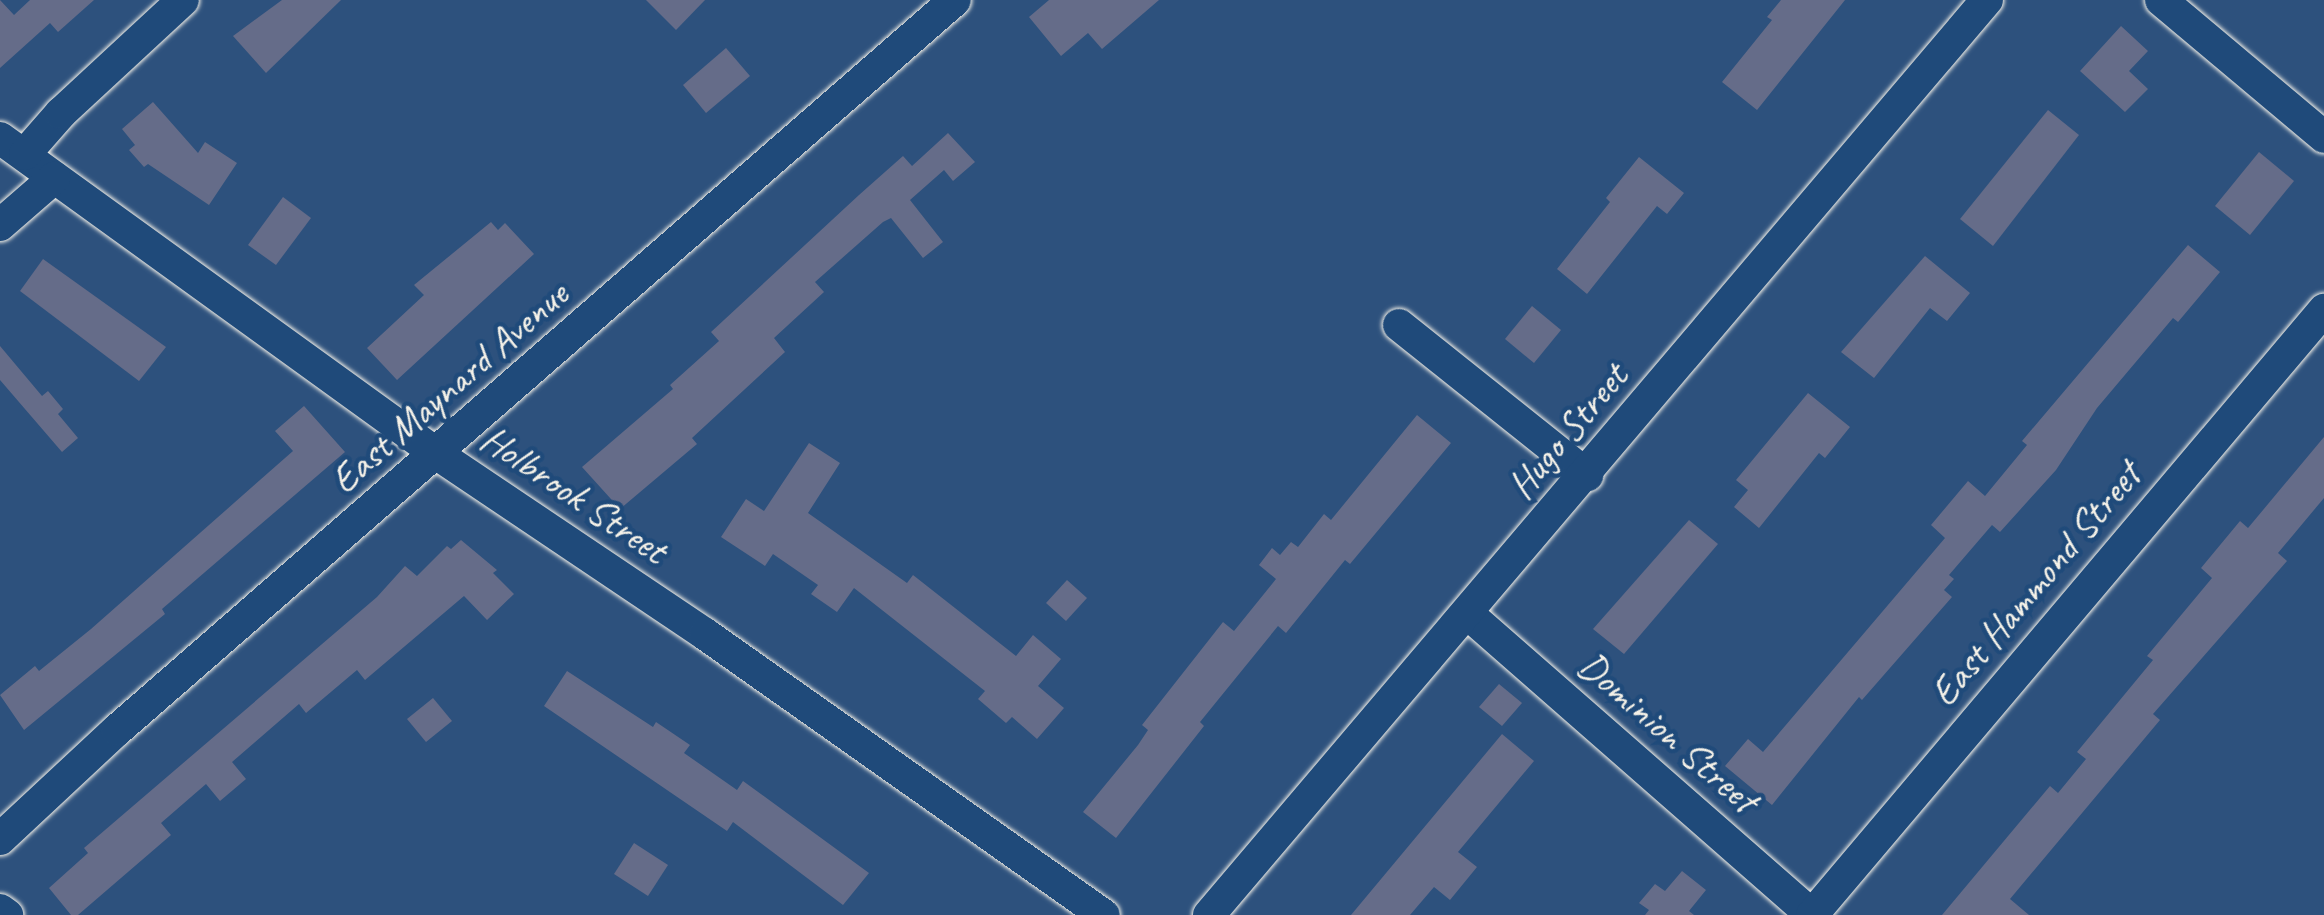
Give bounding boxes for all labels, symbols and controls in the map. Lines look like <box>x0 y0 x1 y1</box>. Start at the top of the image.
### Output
street label: East Maynard Avenue <box>320 270 578 504</box>
street label: Hugo Street <box>1496 353 1638 509</box>
street label: Holbrook Street <box>472 414 676 574</box>
street label: East Hammond Street <box>1918 451 2152 717</box>
street label: Dominion Street <box>1569 641 1767 823</box>

